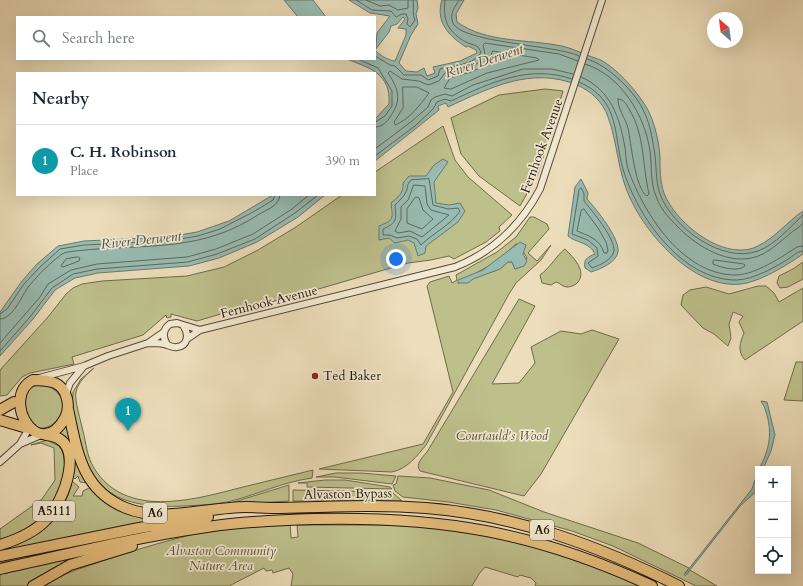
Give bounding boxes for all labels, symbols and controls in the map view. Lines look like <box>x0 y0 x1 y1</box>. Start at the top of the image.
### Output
north arrow <box>707 12 743 48</box>
search box <box>16 16 376 60</box>
icon: search <box>30 27 52 49</box>
text: Search here <box>62 28 135 48</box>
water label: River Derwent <box>443 39 526 83</box>
text: Nearby <box>32 87 89 110</box>
street label: Fernhook Avenue <box>517 96 567 196</box>
text: C. H. Robinson <box>70 142 177 162</box>
text: 1 <box>42 152 48 170</box>
text: 390 m <box>326 152 360 170</box>
text: Place <box>70 162 98 180</box>
water label: River Derwent <box>100 226 183 254</box>
your location <box>386 249 406 269</box>
street label: Fernhook Avenue <box>219 281 319 323</box>
place label: Ted Baker <box>323 367 381 385</box>
marker: Ted Baker <box>310 371 320 381</box>
pin: 1 <box>115 398 141 431</box>
park label: Courtauld's Wood <box>456 427 549 445</box>
map controls <box>755 466 791 574</box>
button: + <box>755 466 791 502</box>
street label: Alvaston Bypass <box>304 484 392 504</box>
road number: A5111 <box>33 501 75 521</box>
button: − <box>755 502 791 538</box>
road number: A6 <box>143 503 167 523</box>
road number: A6 <box>530 520 554 540</box>
button: locate <box>755 538 791 574</box>
park label: Alvaston Community Nature Area <box>165 542 277 575</box>

